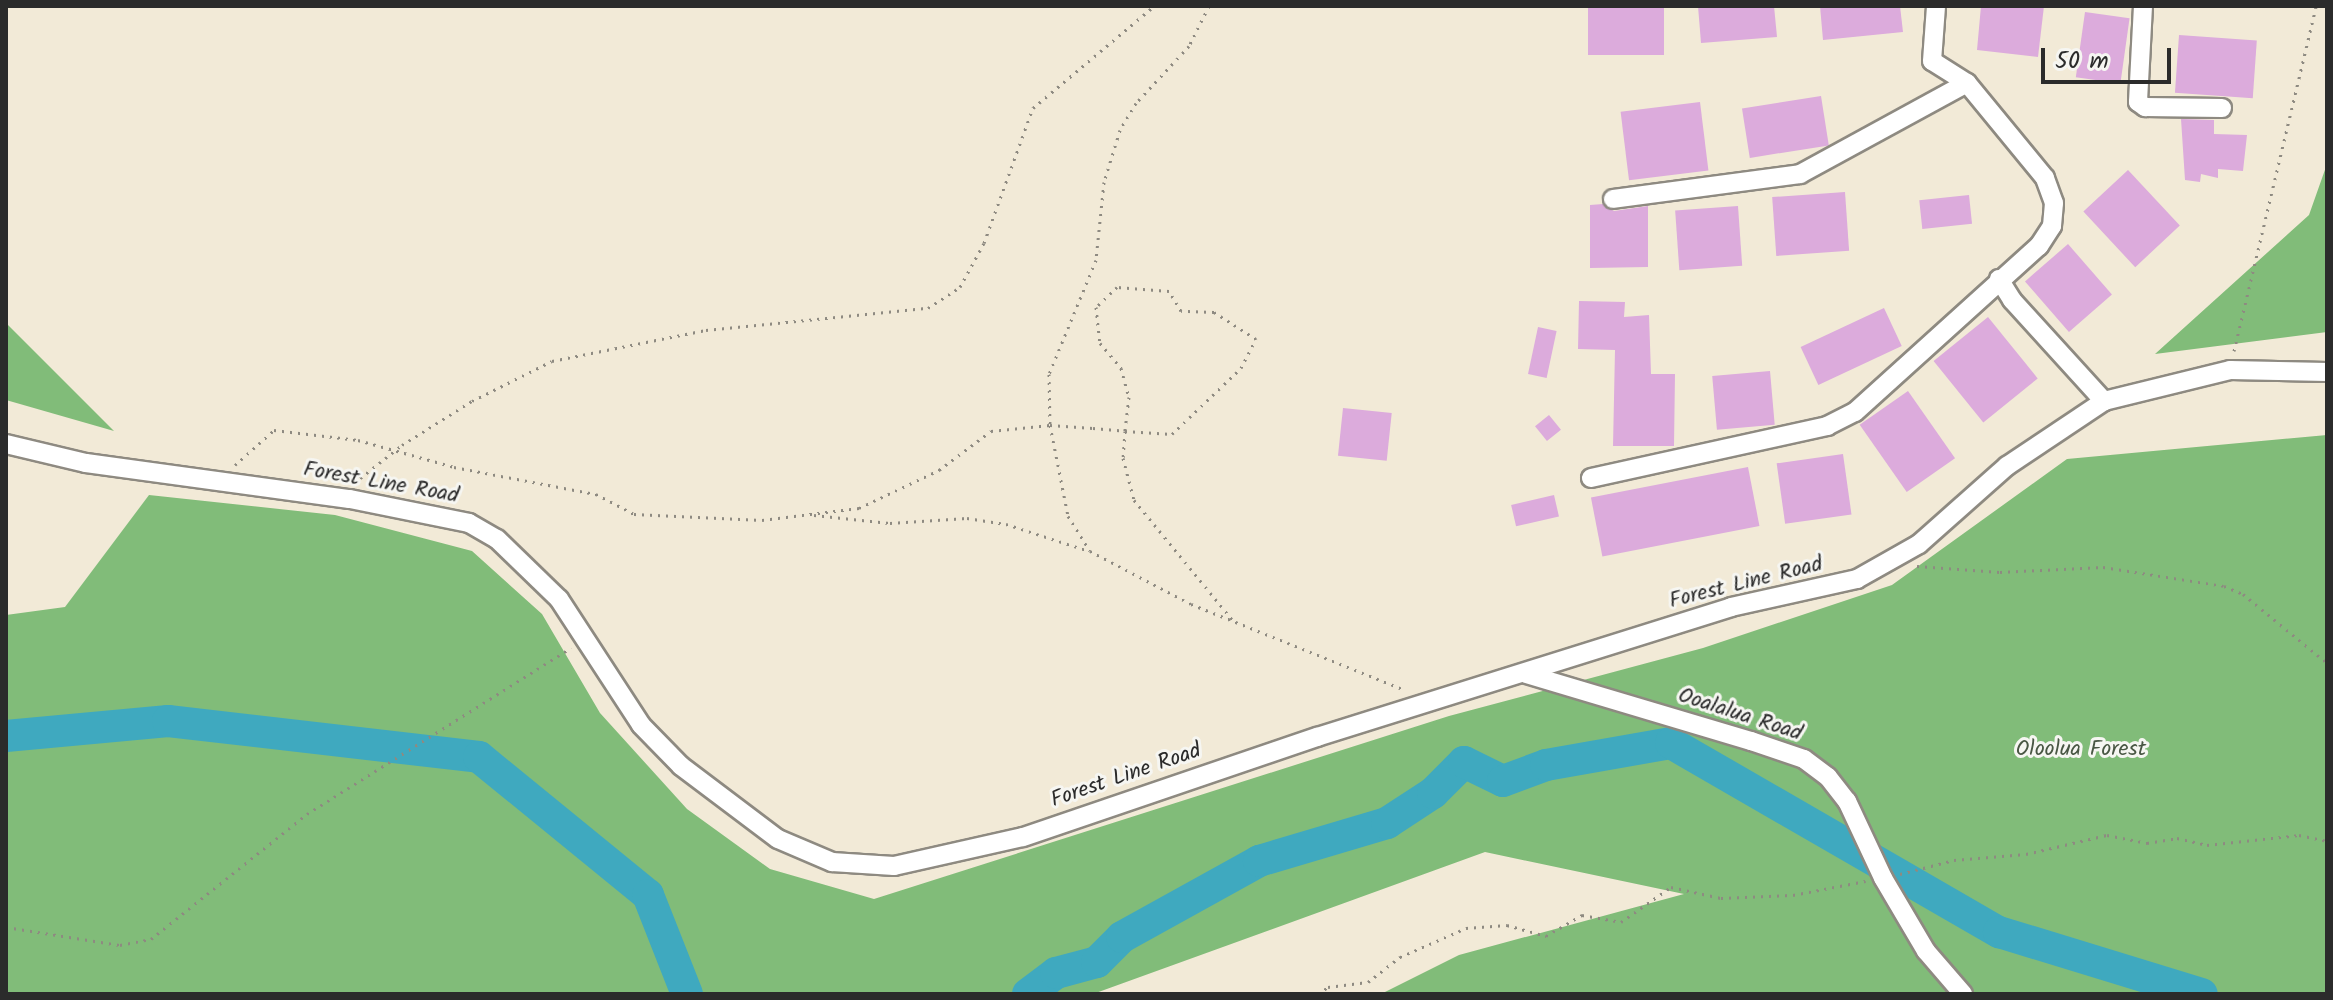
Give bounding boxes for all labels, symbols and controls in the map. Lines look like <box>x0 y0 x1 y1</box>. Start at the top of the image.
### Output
scale bar <box>2045 32 2175 82</box>
text: 50 m <box>2055 42 2109 81</box>
street label: Forest Line Road <box>301 456 461 510</box>
street label: Forest Line Road <box>1667 551 1825 615</box>
street label: Ooalalua Road <box>1675 683 1805 747</box>
park label: Oloolua Forest <box>2016 737 2146 763</box>
street label: Forest Line Road <box>1047 738 1205 814</box>

